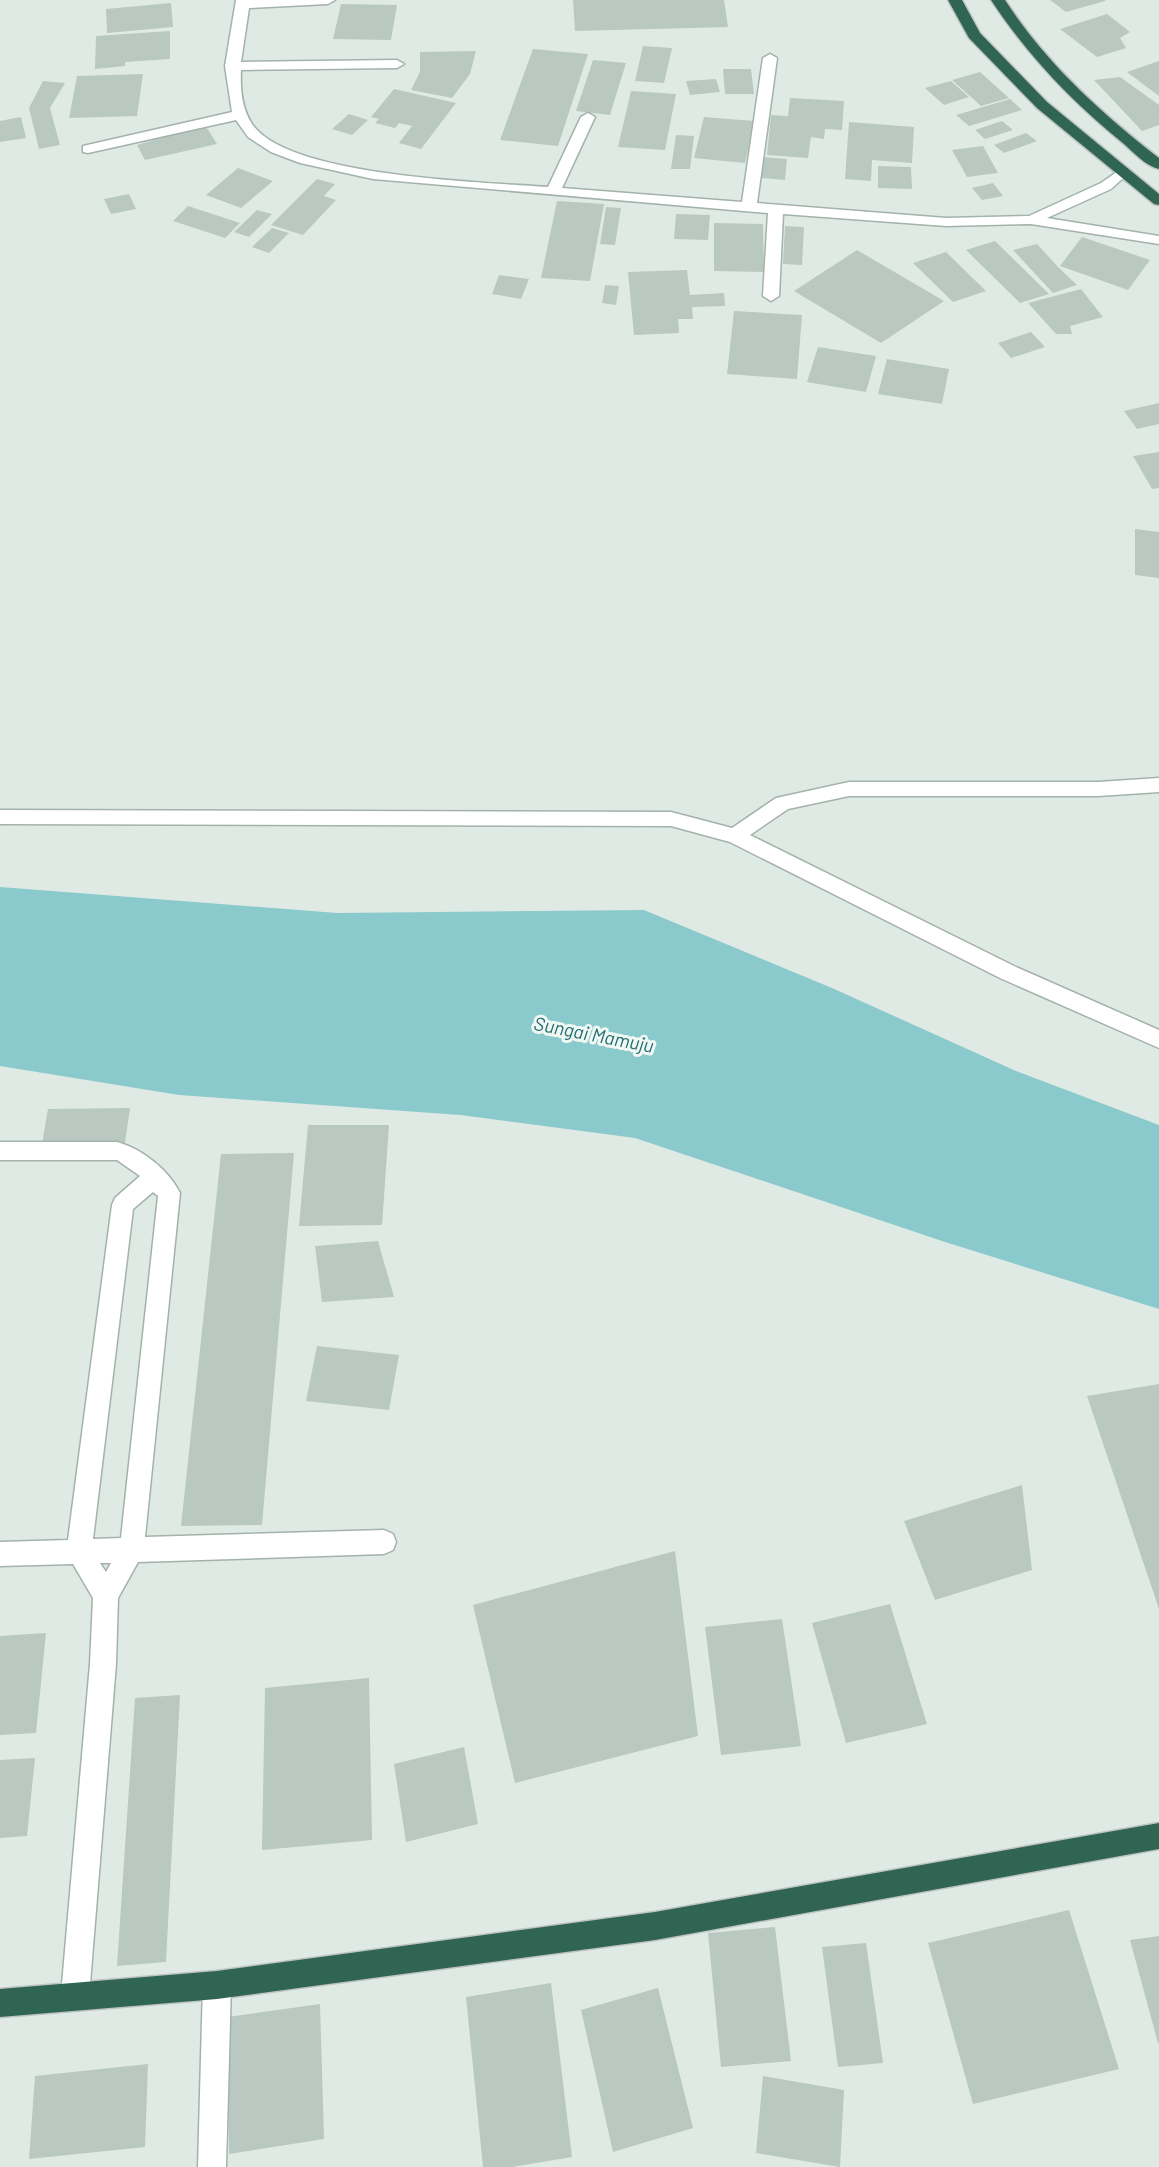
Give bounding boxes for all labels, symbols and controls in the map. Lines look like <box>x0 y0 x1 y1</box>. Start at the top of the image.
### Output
water label: Sungai Mamuju <box>532 1011 656 1057</box>

